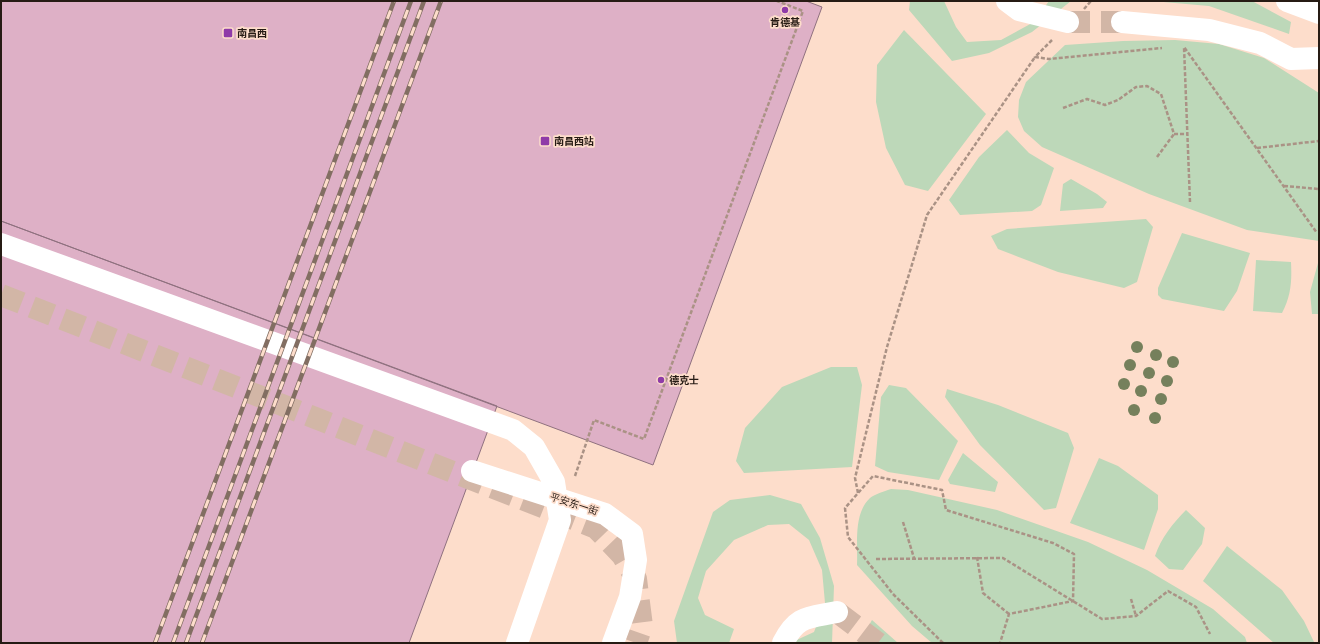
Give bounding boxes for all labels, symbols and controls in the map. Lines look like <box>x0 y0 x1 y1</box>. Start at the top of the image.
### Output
marker: 肯德基 <box>780 5 790 15</box>
place label: 肯德基 <box>770 16 800 29</box>
marker: 南昌西 <box>222 27 234 39</box>
place label: 南昌西 <box>237 27 267 40</box>
marker: 南昌西站 <box>539 135 551 147</box>
place label: 南昌西站 <box>554 135 594 148</box>
place label: 德克士 <box>669 374 699 387</box>
marker: 德克士 <box>656 375 666 385</box>
street label: 平安东一街 <box>548 490 600 518</box>

